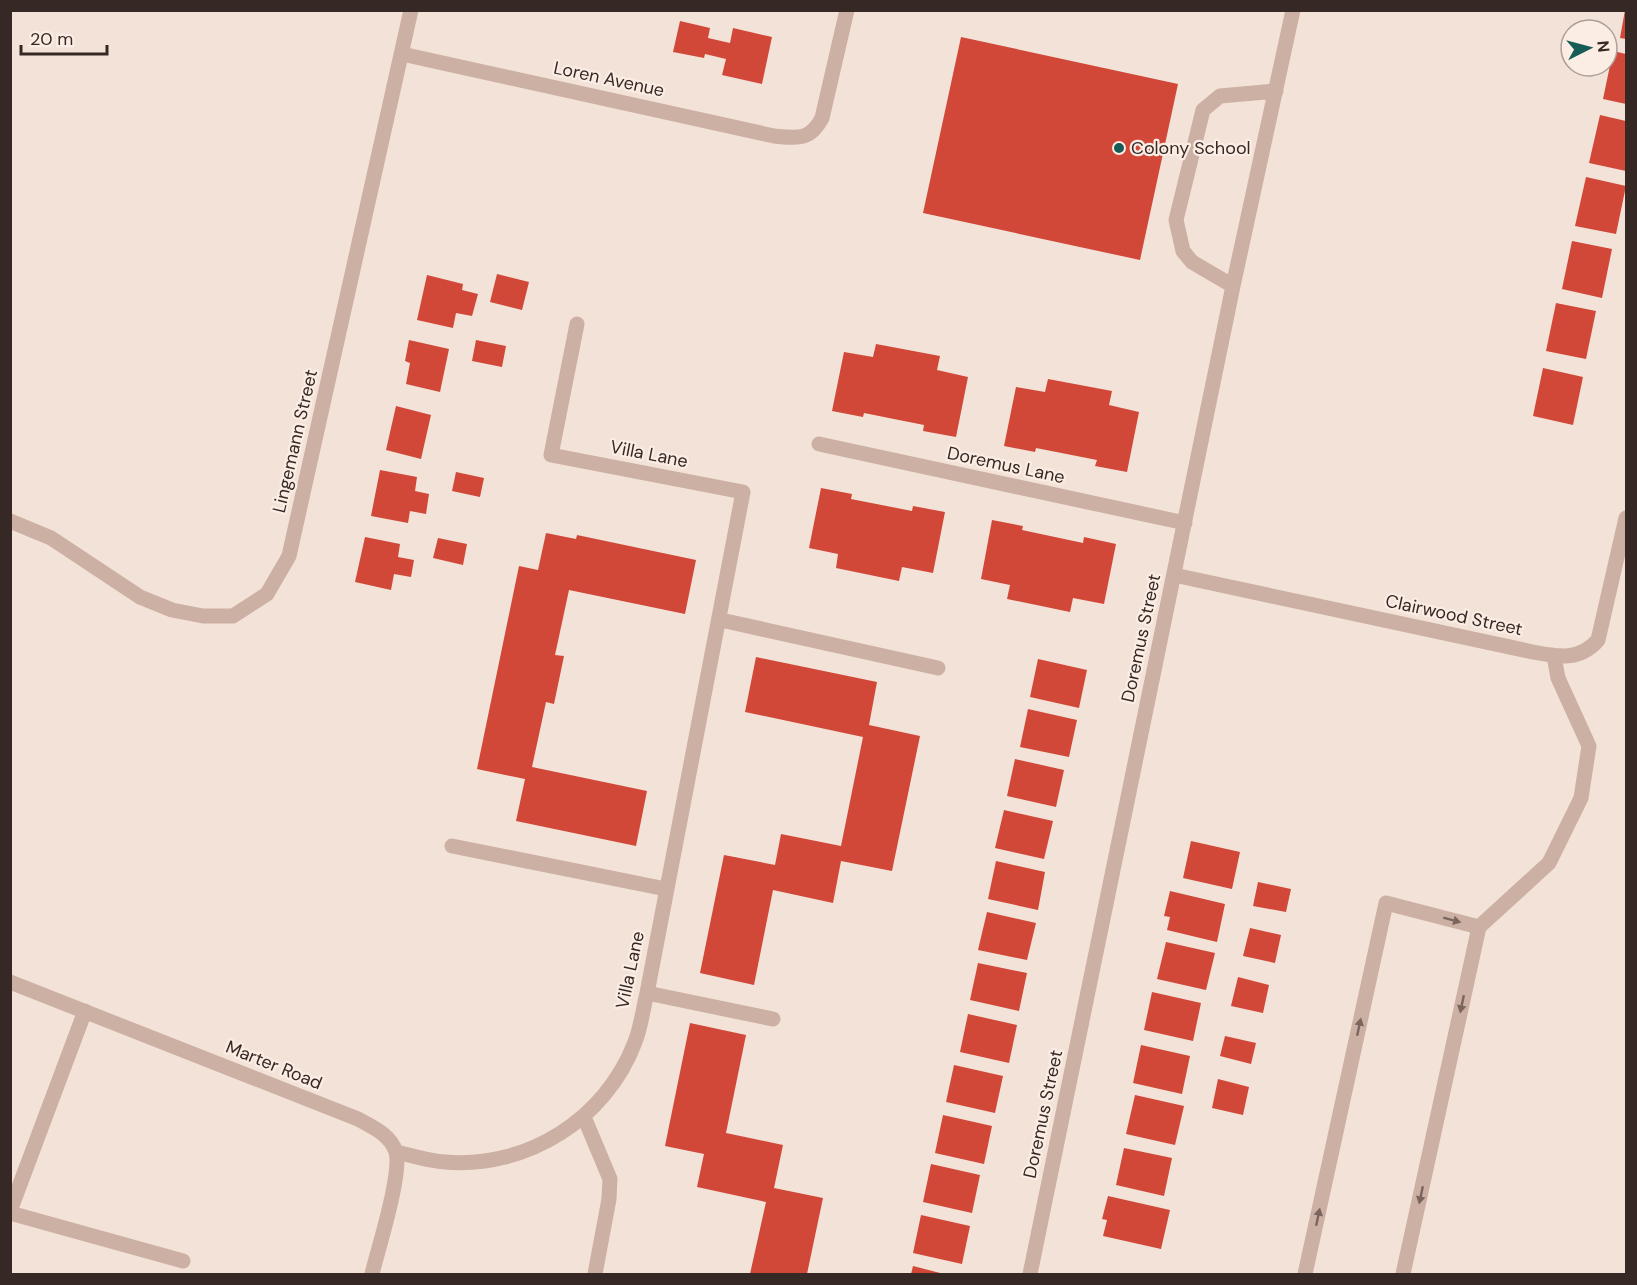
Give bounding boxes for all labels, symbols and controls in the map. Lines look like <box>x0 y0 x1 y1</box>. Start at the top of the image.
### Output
scale bar <box>21 18 106 56</box>
north arrow <box>1559 18 1619 78</box>
text: 20 m <box>30 27 73 51</box>
text: N <box>1592 40 1614 53</box>
street label: Loren Avenue <box>551 56 667 102</box>
place label: Colony School <box>1131 136 1251 160</box>
marker: Colony School <box>1112 141 1126 155</box>
street label: Lingemann Street <box>267 367 323 515</box>
street label: Villa Lane <box>608 435 690 473</box>
street label: Doremus Lane <box>945 441 1067 489</box>
street label: Doremus Street <box>1116 572 1166 704</box>
street label: Clairwood Street <box>1383 589 1525 641</box>
one-way arrow <box>1443 915 1461 925</box>
street label: Villa Lane <box>610 929 650 1011</box>
one-way arrow <box>1457 995 1466 1014</box>
one-way arrow <box>1355 1018 1365 1036</box>
street label: Marter Road <box>222 1035 326 1095</box>
street label: Doremus Street <box>1018 1048 1068 1180</box>
one-way arrow <box>1415 1186 1425 1204</box>
one-way arrow <box>1314 1208 1323 1227</box>

